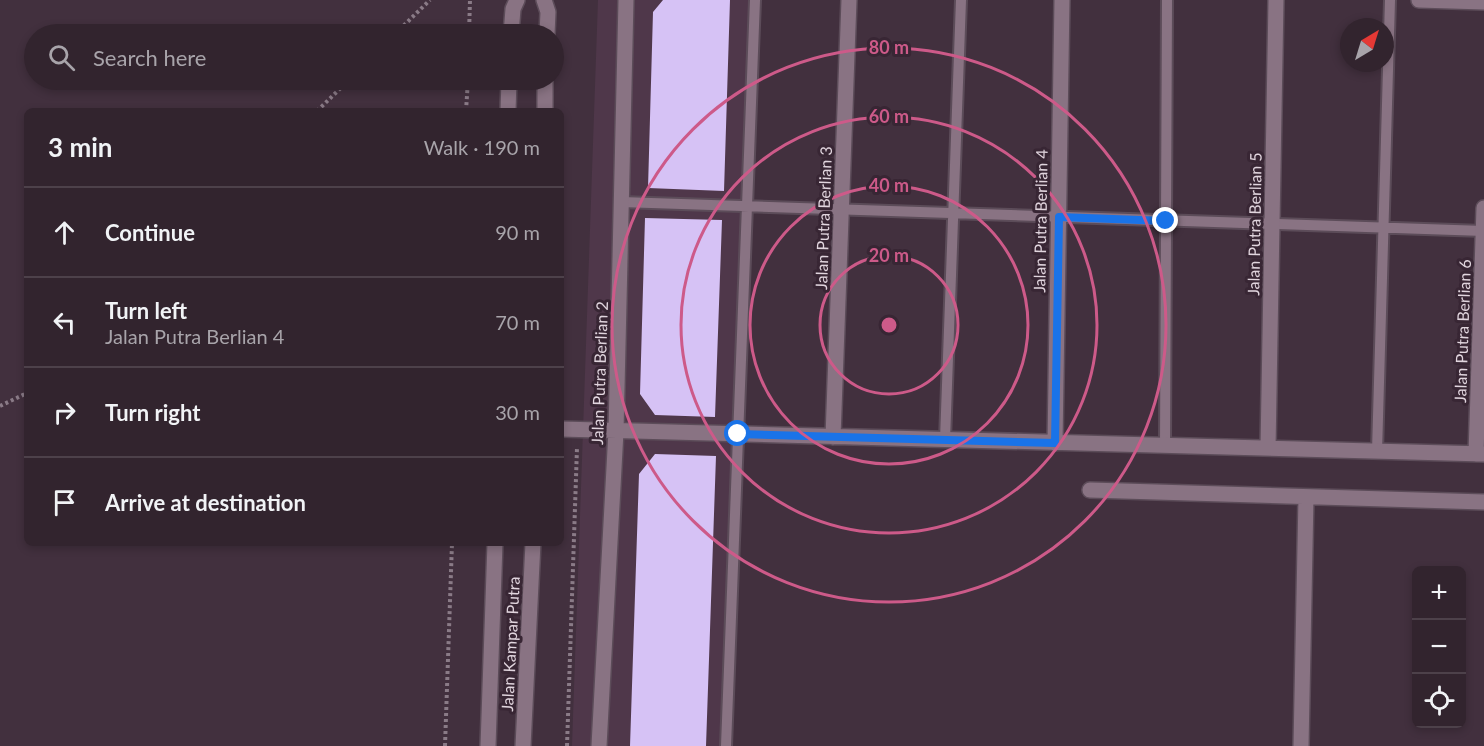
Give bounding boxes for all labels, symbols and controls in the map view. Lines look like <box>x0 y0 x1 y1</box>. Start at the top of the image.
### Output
north arrow <box>1340 18 1394 72</box>
search box <box>24 24 564 90</box>
text: 80 m <box>869 36 909 58</box>
icon: search <box>45 41 78 74</box>
text: Search here <box>93 44 206 71</box>
text: 60 m <box>869 105 909 127</box>
text: 3 min <box>48 131 112 163</box>
text: Walk · 190 m <box>424 135 540 159</box>
street label: Jalan Putra Berlian 3 <box>811 146 835 290</box>
street label: Jalan Putra Berlian 4 <box>1029 149 1051 293</box>
street label: Jalan Putra Berlian 5 <box>1243 152 1265 296</box>
text: 40 m <box>869 174 909 196</box>
route end <box>1152 207 1178 233</box>
icon: ahead <box>48 216 81 249</box>
text: Continue <box>105 219 195 246</box>
text: 90 m <box>495 220 540 244</box>
text: 20 m <box>869 244 909 266</box>
street label: Jalan Putra Berlian 6 <box>1450 259 1474 403</box>
text: Turn left <box>105 297 187 324</box>
street label: Jalan Putra Berlian 2 <box>587 301 611 445</box>
icon: left <box>48 306 81 339</box>
text: 70 m <box>495 310 540 334</box>
centre of rings <box>879 315 899 335</box>
text: Jalan Putra Berlian 4 <box>105 324 284 348</box>
icon: right <box>48 396 81 429</box>
text: Turn right <box>105 399 200 426</box>
text: 30 m <box>495 400 540 424</box>
route start <box>724 420 750 446</box>
icon: arrive <box>48 486 81 519</box>
text: Arrive at destination <box>105 489 306 516</box>
map controls <box>1412 566 1466 728</box>
button: + <box>1412 566 1466 620</box>
street label: Jalan Kampar Putra <box>497 576 523 712</box>
button: − <box>1412 620 1466 674</box>
button: locate <box>1412 674 1466 728</box>

